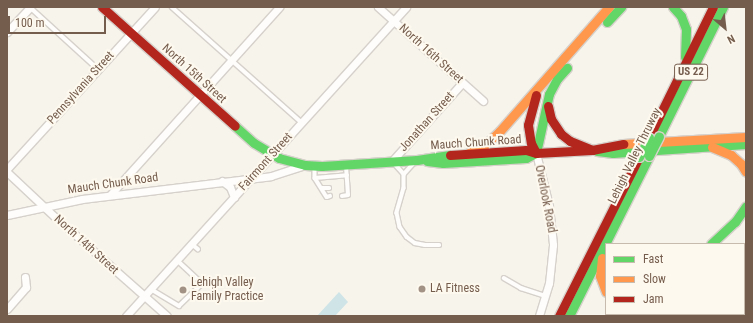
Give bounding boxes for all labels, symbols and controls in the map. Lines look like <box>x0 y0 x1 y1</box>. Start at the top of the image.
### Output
scale bar <box>10 8 108 34</box>
north arrow <box>705 8 745 48</box>
text: 100 m <box>15 16 45 30</box>
street label: North 16th Street <box>396 21 466 87</box>
text: N <box>725 32 737 46</box>
street label: North 15th Street <box>159 41 229 107</box>
street label: Pennsylvania Street <box>45 49 117 127</box>
road number: US 22 <box>674 63 708 81</box>
street label: Jonathan Street <box>397 89 457 155</box>
street label: Lehigh Valley Thruway <box>605 106 665 206</box>
street label: Fairmont Street <box>236 130 296 194</box>
street label: Mauch Chunk Road <box>430 133 522 153</box>
street label: Overlook Road <box>531 164 559 234</box>
street label: Mauch Chunk Road <box>67 171 159 197</box>
street label: North 14th Street <box>51 212 121 278</box>
legend <box>605 243 745 315</box>
text: Fast <box>643 252 663 266</box>
text: Slow <box>643 272 666 286</box>
place label: Lehigh Valley Family Practice <box>191 276 263 304</box>
place label: LA Fitness <box>430 282 480 296</box>
marker: LA Fitness <box>417 284 427 294</box>
marker: Lehigh Valley Family Practice <box>178 285 188 295</box>
text: Jam <box>643 292 664 306</box>

